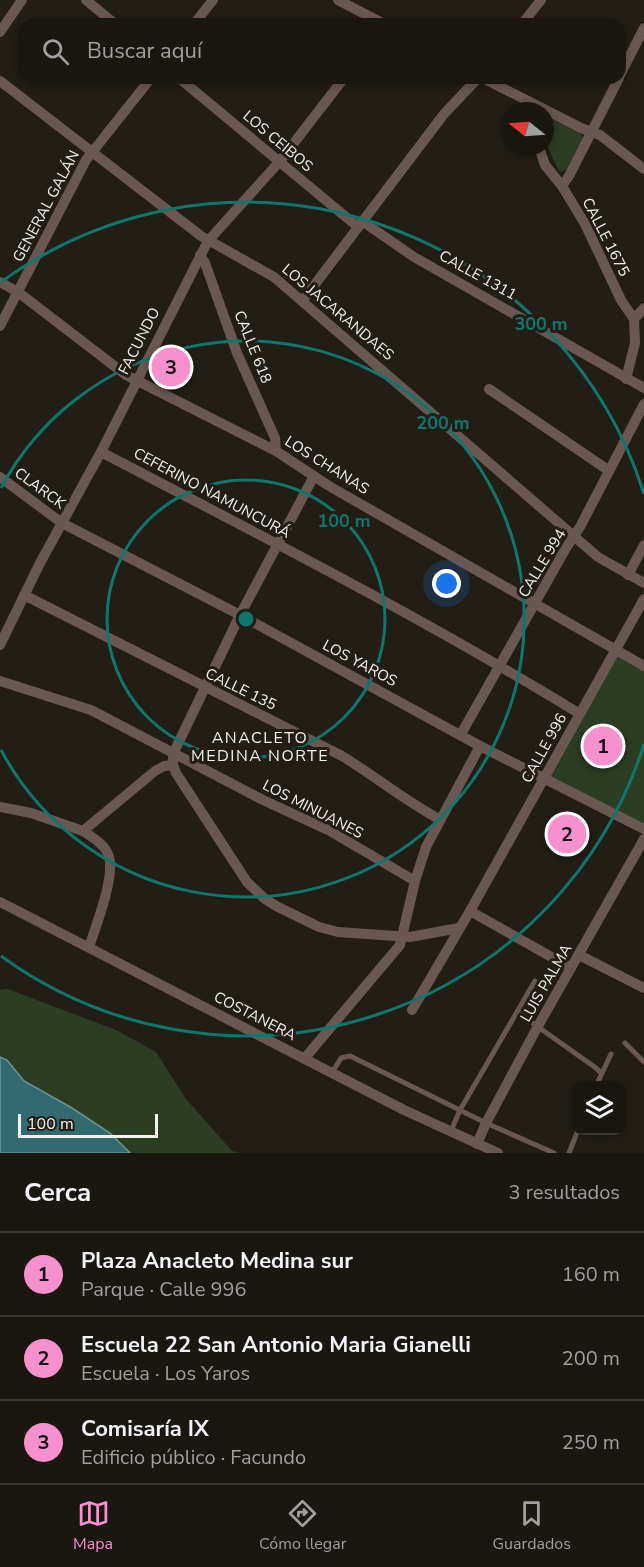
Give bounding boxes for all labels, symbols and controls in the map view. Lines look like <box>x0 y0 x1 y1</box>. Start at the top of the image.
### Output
search box <box>18 18 626 84</box>
icon: search <box>39 35 72 68</box>
text: Buscar aquí <box>87 36 202 66</box>
north arrow <box>500 102 554 156</box>
street label: LOS CEIBOS <box>239 106 317 176</box>
street label: GENERAL GALÁN <box>8 147 84 265</box>
street label: CALLE 1675 <box>578 194 634 280</box>
street label: CALLE 1311 <box>436 245 520 305</box>
street label: LOS JACARANDAES <box>278 259 398 365</box>
street label: FACUNDO <box>114 304 164 378</box>
street label: CALLE 618 <box>229 308 277 386</box>
text: 300 m <box>514 312 568 336</box>
pin: 3 <box>152 344 190 389</box>
text: 200 m <box>416 411 470 435</box>
street label: LOS CHANAS <box>281 431 373 499</box>
street label: CEFERINO NAMUNCURÁ <box>130 443 294 543</box>
street label: CLARCK <box>11 463 70 514</box>
text: 100 m <box>317 509 371 533</box>
street label: CALLE 994 <box>514 525 570 601</box>
your location <box>432 569 461 598</box>
centre of rings <box>236 609 256 629</box>
street label: LOS YAROS <box>319 635 401 691</box>
street label: CALLE 135 <box>202 663 280 715</box>
street label: CALLE 996 <box>517 710 571 786</box>
pin: 1 <box>584 724 622 768</box>
district label: ANACLETO MEDINA NORTE <box>191 727 329 767</box>
street label: LOS MINUANES <box>259 775 367 843</box>
pin: 2 <box>548 812 586 856</box>
street label: LUIS PALMA <box>516 940 576 1026</box>
street label: COSTANERA <box>210 987 300 1045</box>
map controls <box>572 1081 626 1135</box>
button: layers <box>572 1081 626 1135</box>
scale bar <box>18 1111 158 1138</box>
text: 100 m <box>27 1113 74 1135</box>
text: Cerca <box>24 1175 91 1210</box>
text: 3 resultados <box>509 1179 620 1206</box>
text: Plaza Anacleto Medina sur <box>81 1246 353 1276</box>
text: 1 <box>38 1261 50 1288</box>
text: 160 m <box>562 1261 620 1288</box>
text: Parque · Calle 996 <box>81 1276 246 1303</box>
text: Escuela 22 San Antonio Maria Gianelli <box>81 1330 471 1360</box>
text: 2 <box>38 1345 50 1372</box>
text: 200 m <box>562 1345 620 1372</box>
text: Escuela · Los Yaros <box>81 1360 250 1387</box>
text: Comisaría IX <box>81 1414 209 1444</box>
text: 3 <box>38 1429 50 1456</box>
text: 250 m <box>562 1429 620 1456</box>
text: Edificio público · Facundo <box>81 1444 306 1471</box>
tab: Mapa <box>73 1497 113 1555</box>
tab: Cómo llegar <box>259 1497 346 1555</box>
tab: Guardados <box>493 1497 571 1555</box>

